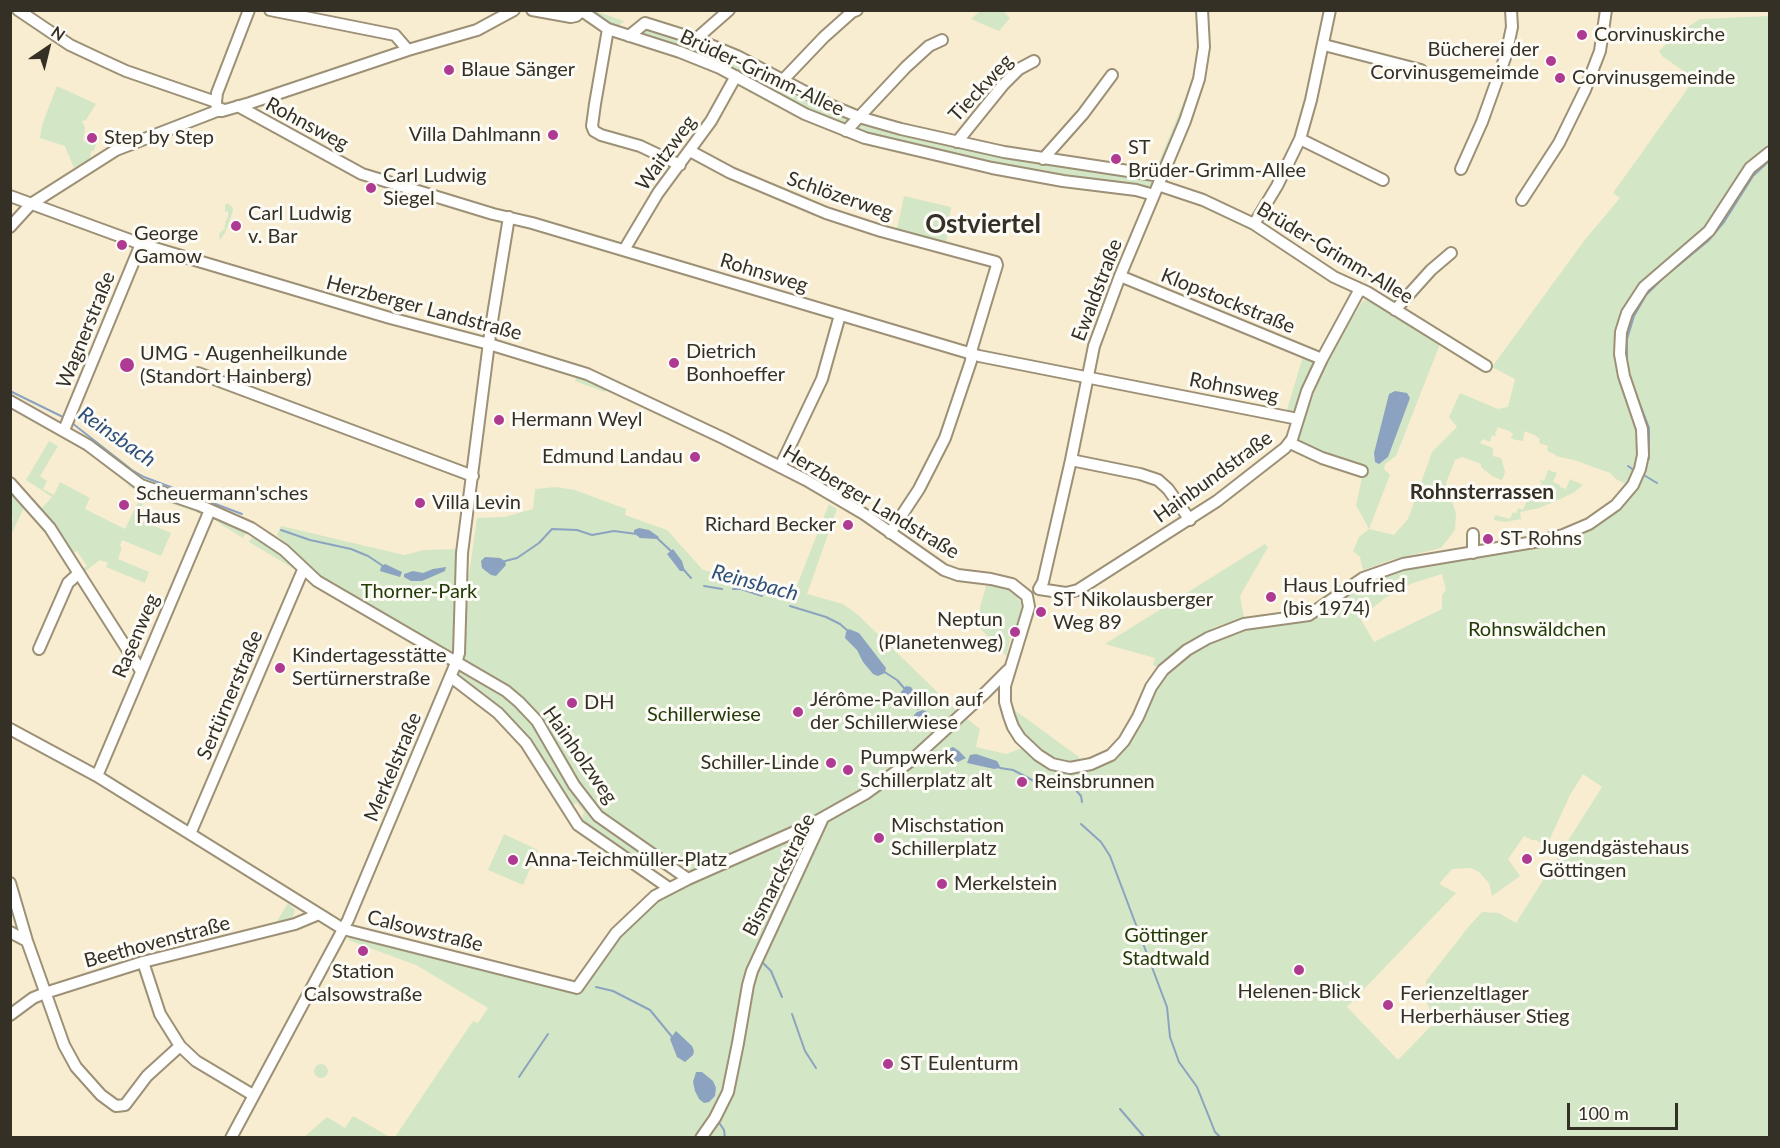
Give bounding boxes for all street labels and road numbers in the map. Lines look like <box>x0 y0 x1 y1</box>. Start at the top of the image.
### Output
street label: Brüder-Grimm-Allee <box>676 24 848 122</box>
street label: Tieckweg <box>944 49 1018 127</box>
street label: Rohnsweg <box>261 92 353 156</box>
street label: Waitzweg <box>631 111 701 195</box>
street label: Schlözerweg <box>784 167 896 225</box>
street label: Brüder-Grimm-Allee <box>1252 197 1418 309</box>
street label: Ewaldstraße <box>1066 235 1128 345</box>
street label: Rohnsweg <box>717 248 811 298</box>
street label: Klopstockstraße <box>1157 263 1299 339</box>
street label: Wagnerstraße <box>52 268 120 392</box>
street label: Herzberger Landstraße <box>324 270 524 346</box>
street label: Rohnsweg <box>1187 368 1281 408</box>
street label: Hainbundstraße <box>1149 426 1277 528</box>
street label: Herzberger Landstraße <box>778 440 964 564</box>
street label: Rasenweg <box>108 590 164 682</box>
street label: Sertürnerstraße <box>192 627 268 763</box>
street label: Hainholzweg <box>538 702 622 808</box>
street label: Merkelstraße <box>359 709 427 825</box>
street label: Bismarckstraße <box>738 810 820 940</box>
street label: Calsowstraße <box>365 905 485 957</box>
street label: Beethovenstraße <box>81 911 233 973</box>

